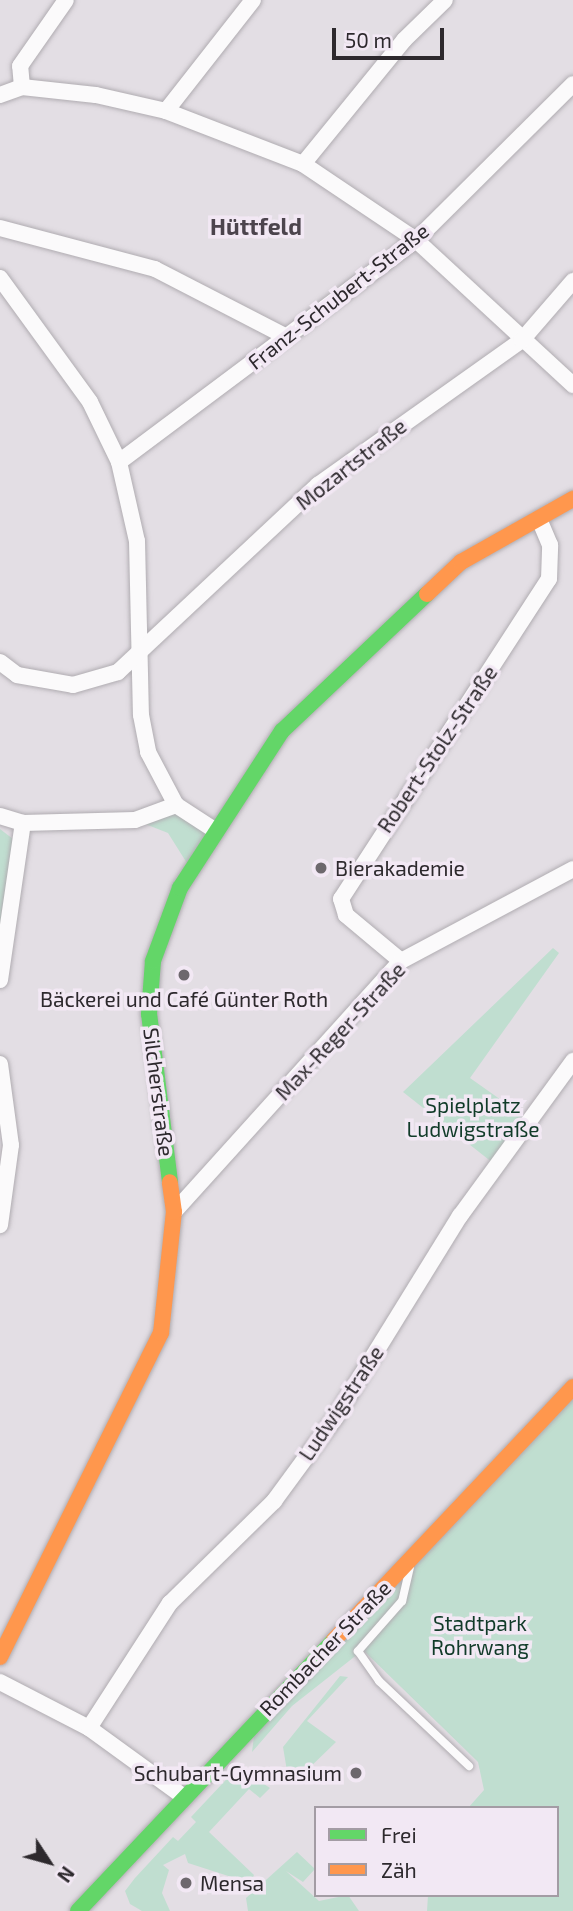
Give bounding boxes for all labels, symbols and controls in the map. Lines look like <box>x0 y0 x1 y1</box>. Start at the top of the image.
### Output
scale bar <box>335 14 447 58</box>
text: 50 m <box>345 27 392 52</box>
district label: Hüttfeld <box>210 212 302 240</box>
street label: Franz-Schubert-Straße <box>243 218 433 374</box>
street label: Mozartstraße <box>291 413 411 515</box>
street label: Robert-Stolz-Straße <box>372 661 502 837</box>
place label: Bierakademie <box>335 855 465 881</box>
marker: Bierakademie <box>313 860 329 876</box>
street label: Max-Reger-Straße <box>270 957 410 1105</box>
marker: Bäckerei und Café Günter Roth <box>176 967 192 983</box>
place label: Bäckerei und Café Günter Roth <box>40 986 328 1012</box>
street label: Silcherstraße <box>139 1026 179 1158</box>
park label: Spielplatz Ludwigstraße <box>406 1092 540 1142</box>
street label: Ludwigstraße <box>293 1341 389 1465</box>
street label: Rombacher Straße <box>254 1575 396 1721</box>
park label: Stadtpark Rohrwang <box>431 1610 529 1660</box>
place label: Schubart-Gymnasium <box>134 1760 342 1786</box>
marker: Schubart-Gymnasium <box>348 1765 364 1781</box>
legend <box>314 1806 559 1897</box>
text: Frei <box>381 1822 417 1847</box>
north arrow <box>14 1827 84 1897</box>
text: Zäh <box>381 1857 417 1882</box>
text: N <box>53 1862 80 1887</box>
place label: Mensa <box>200 1870 264 1896</box>
marker: Mensa <box>178 1875 194 1891</box>

